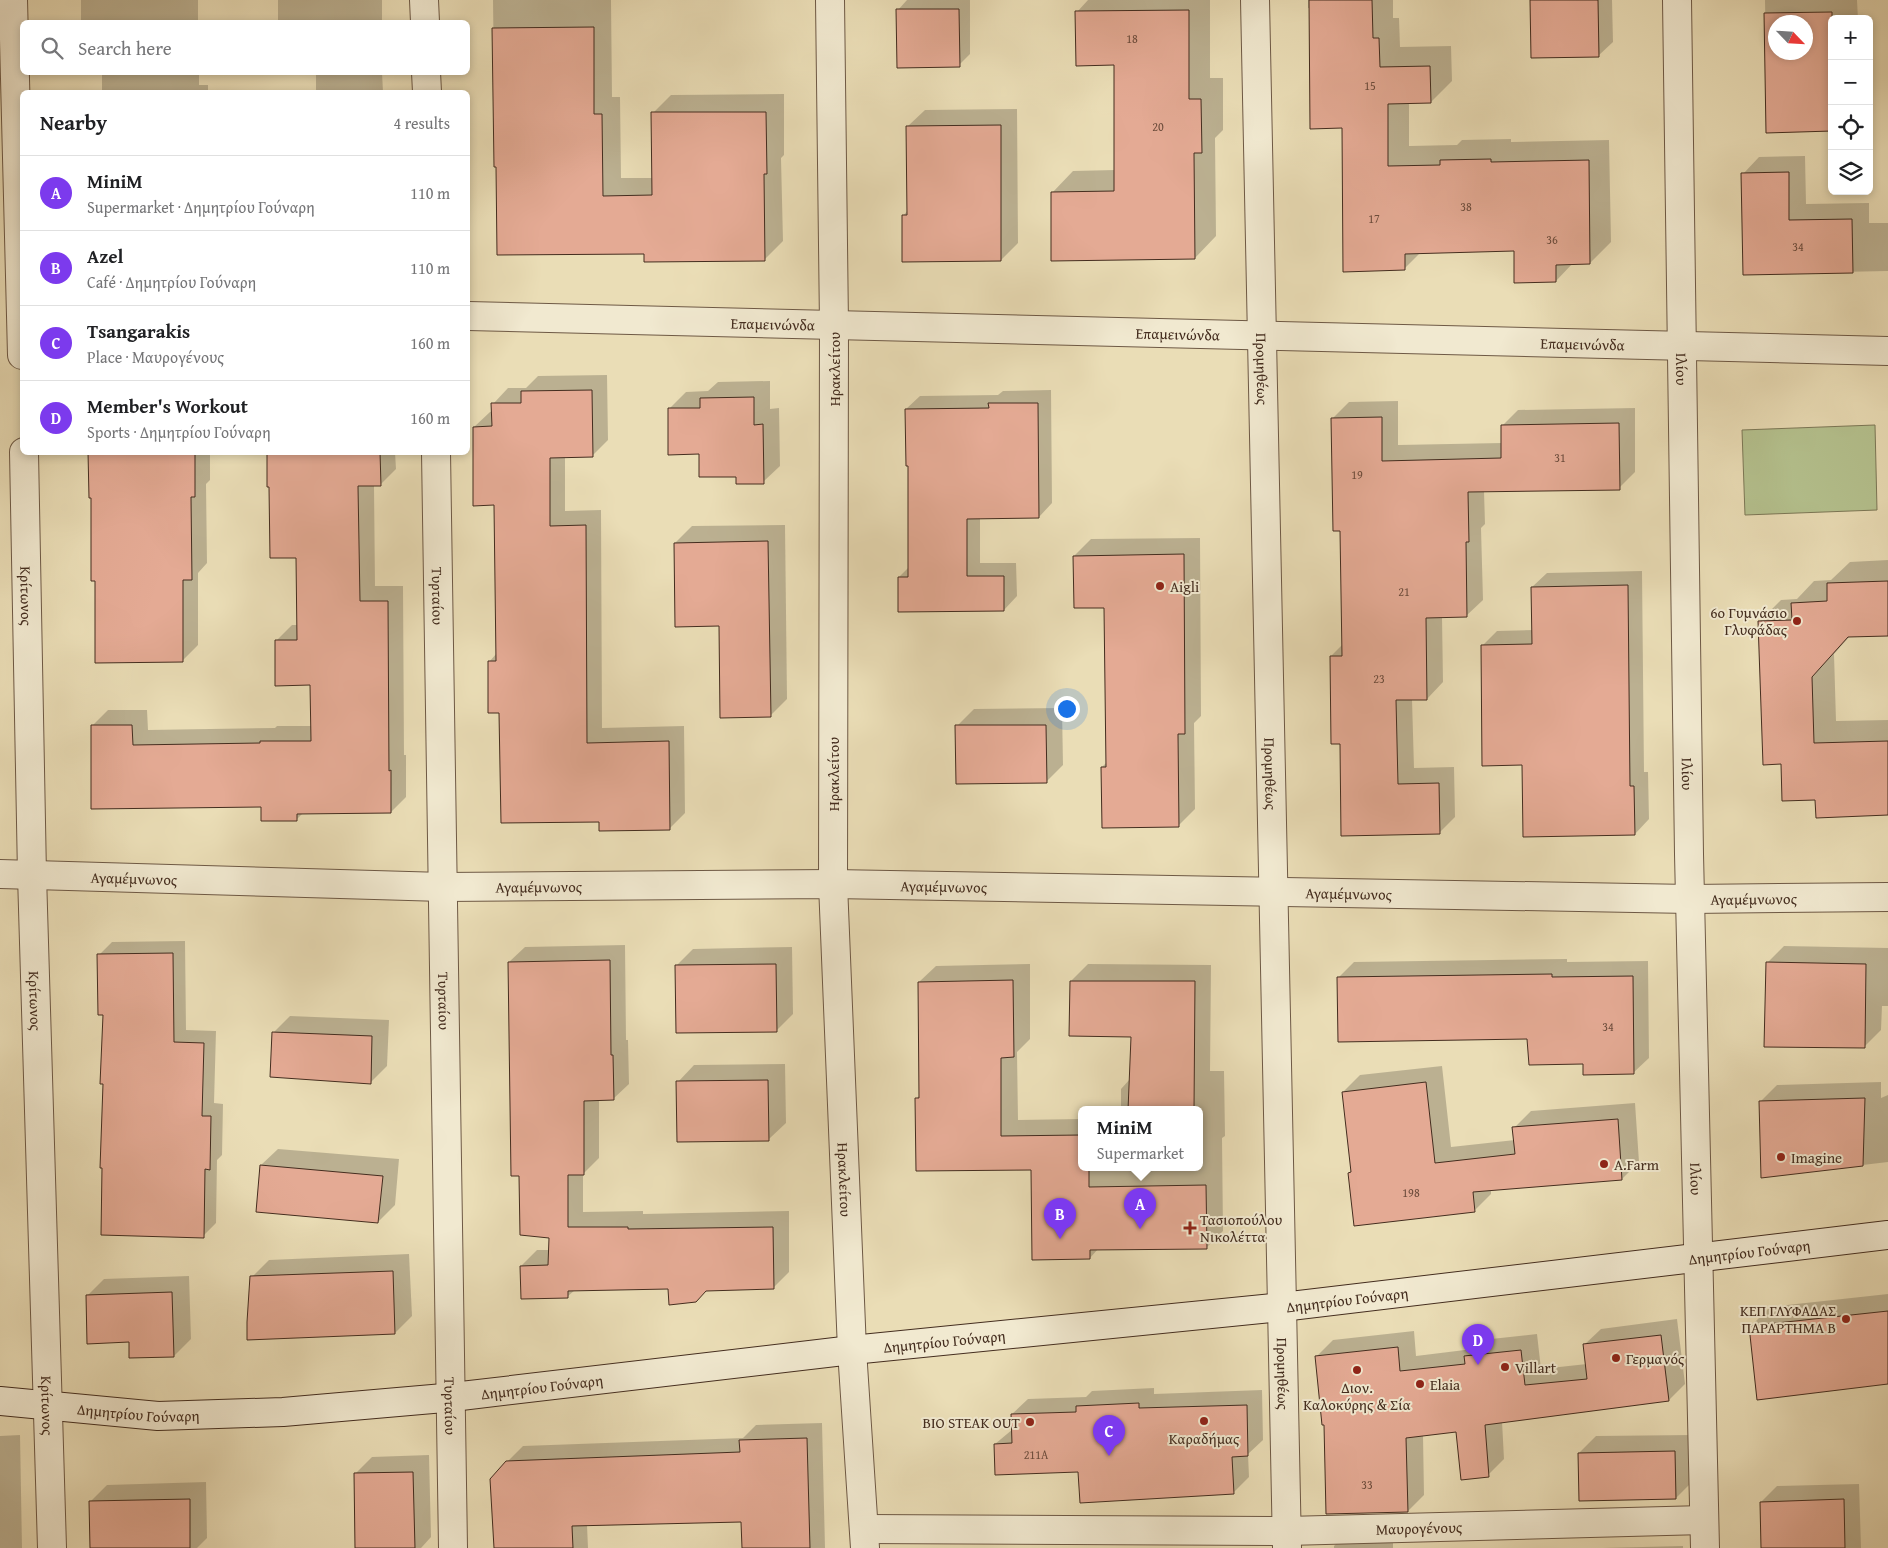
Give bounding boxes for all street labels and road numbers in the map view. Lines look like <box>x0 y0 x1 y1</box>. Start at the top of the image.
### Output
street label: Επαμεινώνδα <box>730 312 815 335</box>
street label: Επαμεινώνδα <box>1135 322 1220 345</box>
street label: Ηρακλείτου <box>824 332 845 406</box>
street label: Επαμεινώνδα <box>1540 332 1625 355</box>
street label: Προμηθέως <box>1251 333 1274 406</box>
street label: Ιλίου <box>1671 352 1693 386</box>
street label: Κρίτωνος <box>16 566 38 627</box>
street label: Τυρταίου <box>427 567 449 625</box>
street label: Ηρακλείτου <box>823 737 844 811</box>
street label: Προμηθέως <box>1260 738 1282 811</box>
street label: Ιλίου <box>1677 757 1699 791</box>
street label: Αγαμέμνωνος <box>90 866 178 890</box>
street label: Αγαμέμνωνος <box>495 875 583 897</box>
street label: Αγαμέμνωνος <box>900 875 988 897</box>
street label: Αγαμέμνωνος <box>1305 882 1393 904</box>
street label: Αγαμέμνωνος <box>1710 887 1798 909</box>
street label: Κρίτωνος <box>24 971 47 1032</box>
street label: Τυρταίου <box>434 972 455 1030</box>
street label: Ηρακλείτου <box>833 1142 857 1218</box>
street label: Ιλίου <box>1686 1162 1707 1196</box>
street label: Δημητρίου Γούναρη <box>1687 1234 1812 1269</box>
street label: Δημητρίου Γούναρη <box>1285 1282 1409 1317</box>
street label: Δημητρίου Γούναρη <box>882 1324 1006 1357</box>
street label: Προμηθέως <box>1272 1337 1295 1411</box>
street label: Δημητρίου Γούναρη <box>480 1369 604 1404</box>
street label: Κρίτωνος <box>36 1376 59 1437</box>
street label: Τυρταίου <box>440 1377 462 1435</box>
street label: Δημητρίου Γούναρη <box>76 1398 200 1427</box>
street label: Μαυρογένους <box>1375 1516 1463 1539</box>

